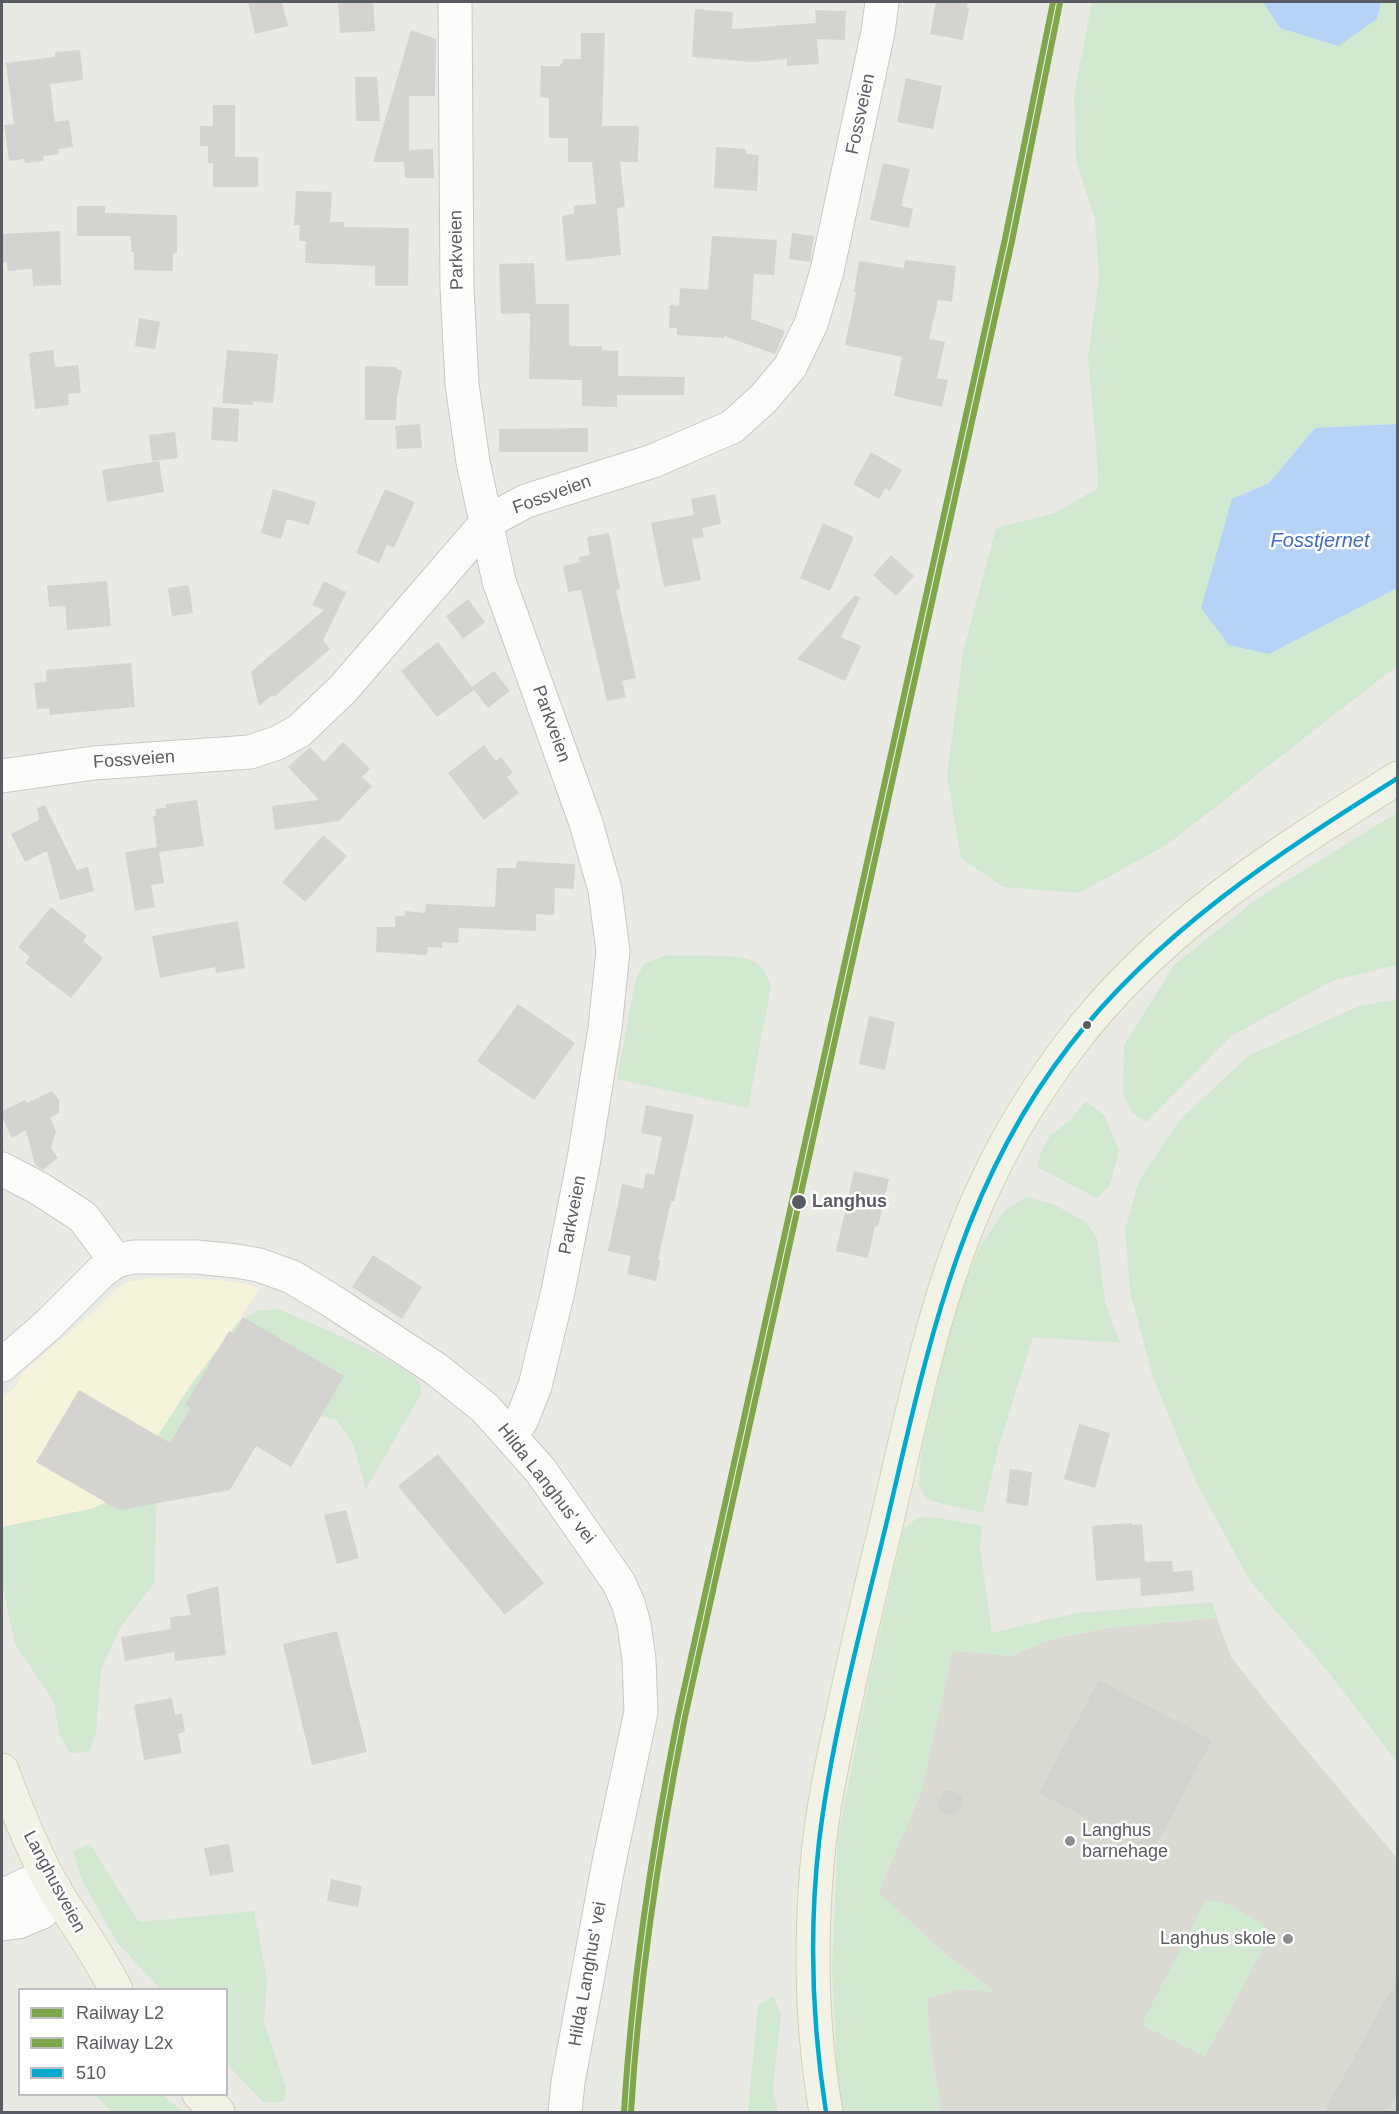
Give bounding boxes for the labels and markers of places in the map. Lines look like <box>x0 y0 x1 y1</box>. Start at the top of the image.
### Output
unlabelled marker <box>1081 1019 1093 1031</box>
place label: Langhus <box>812 1191 887 1213</box>
marker: Langhus <box>790 1193 808 1211</box>
place label: Langhus barnehage <box>1082 1820 1168 1862</box>
marker: Langhus barnehage <box>1063 1834 1077 1848</box>
place label: Langhus skole <box>1160 1928 1276 1950</box>
marker: Langhus skole <box>1281 1932 1295 1946</box>

